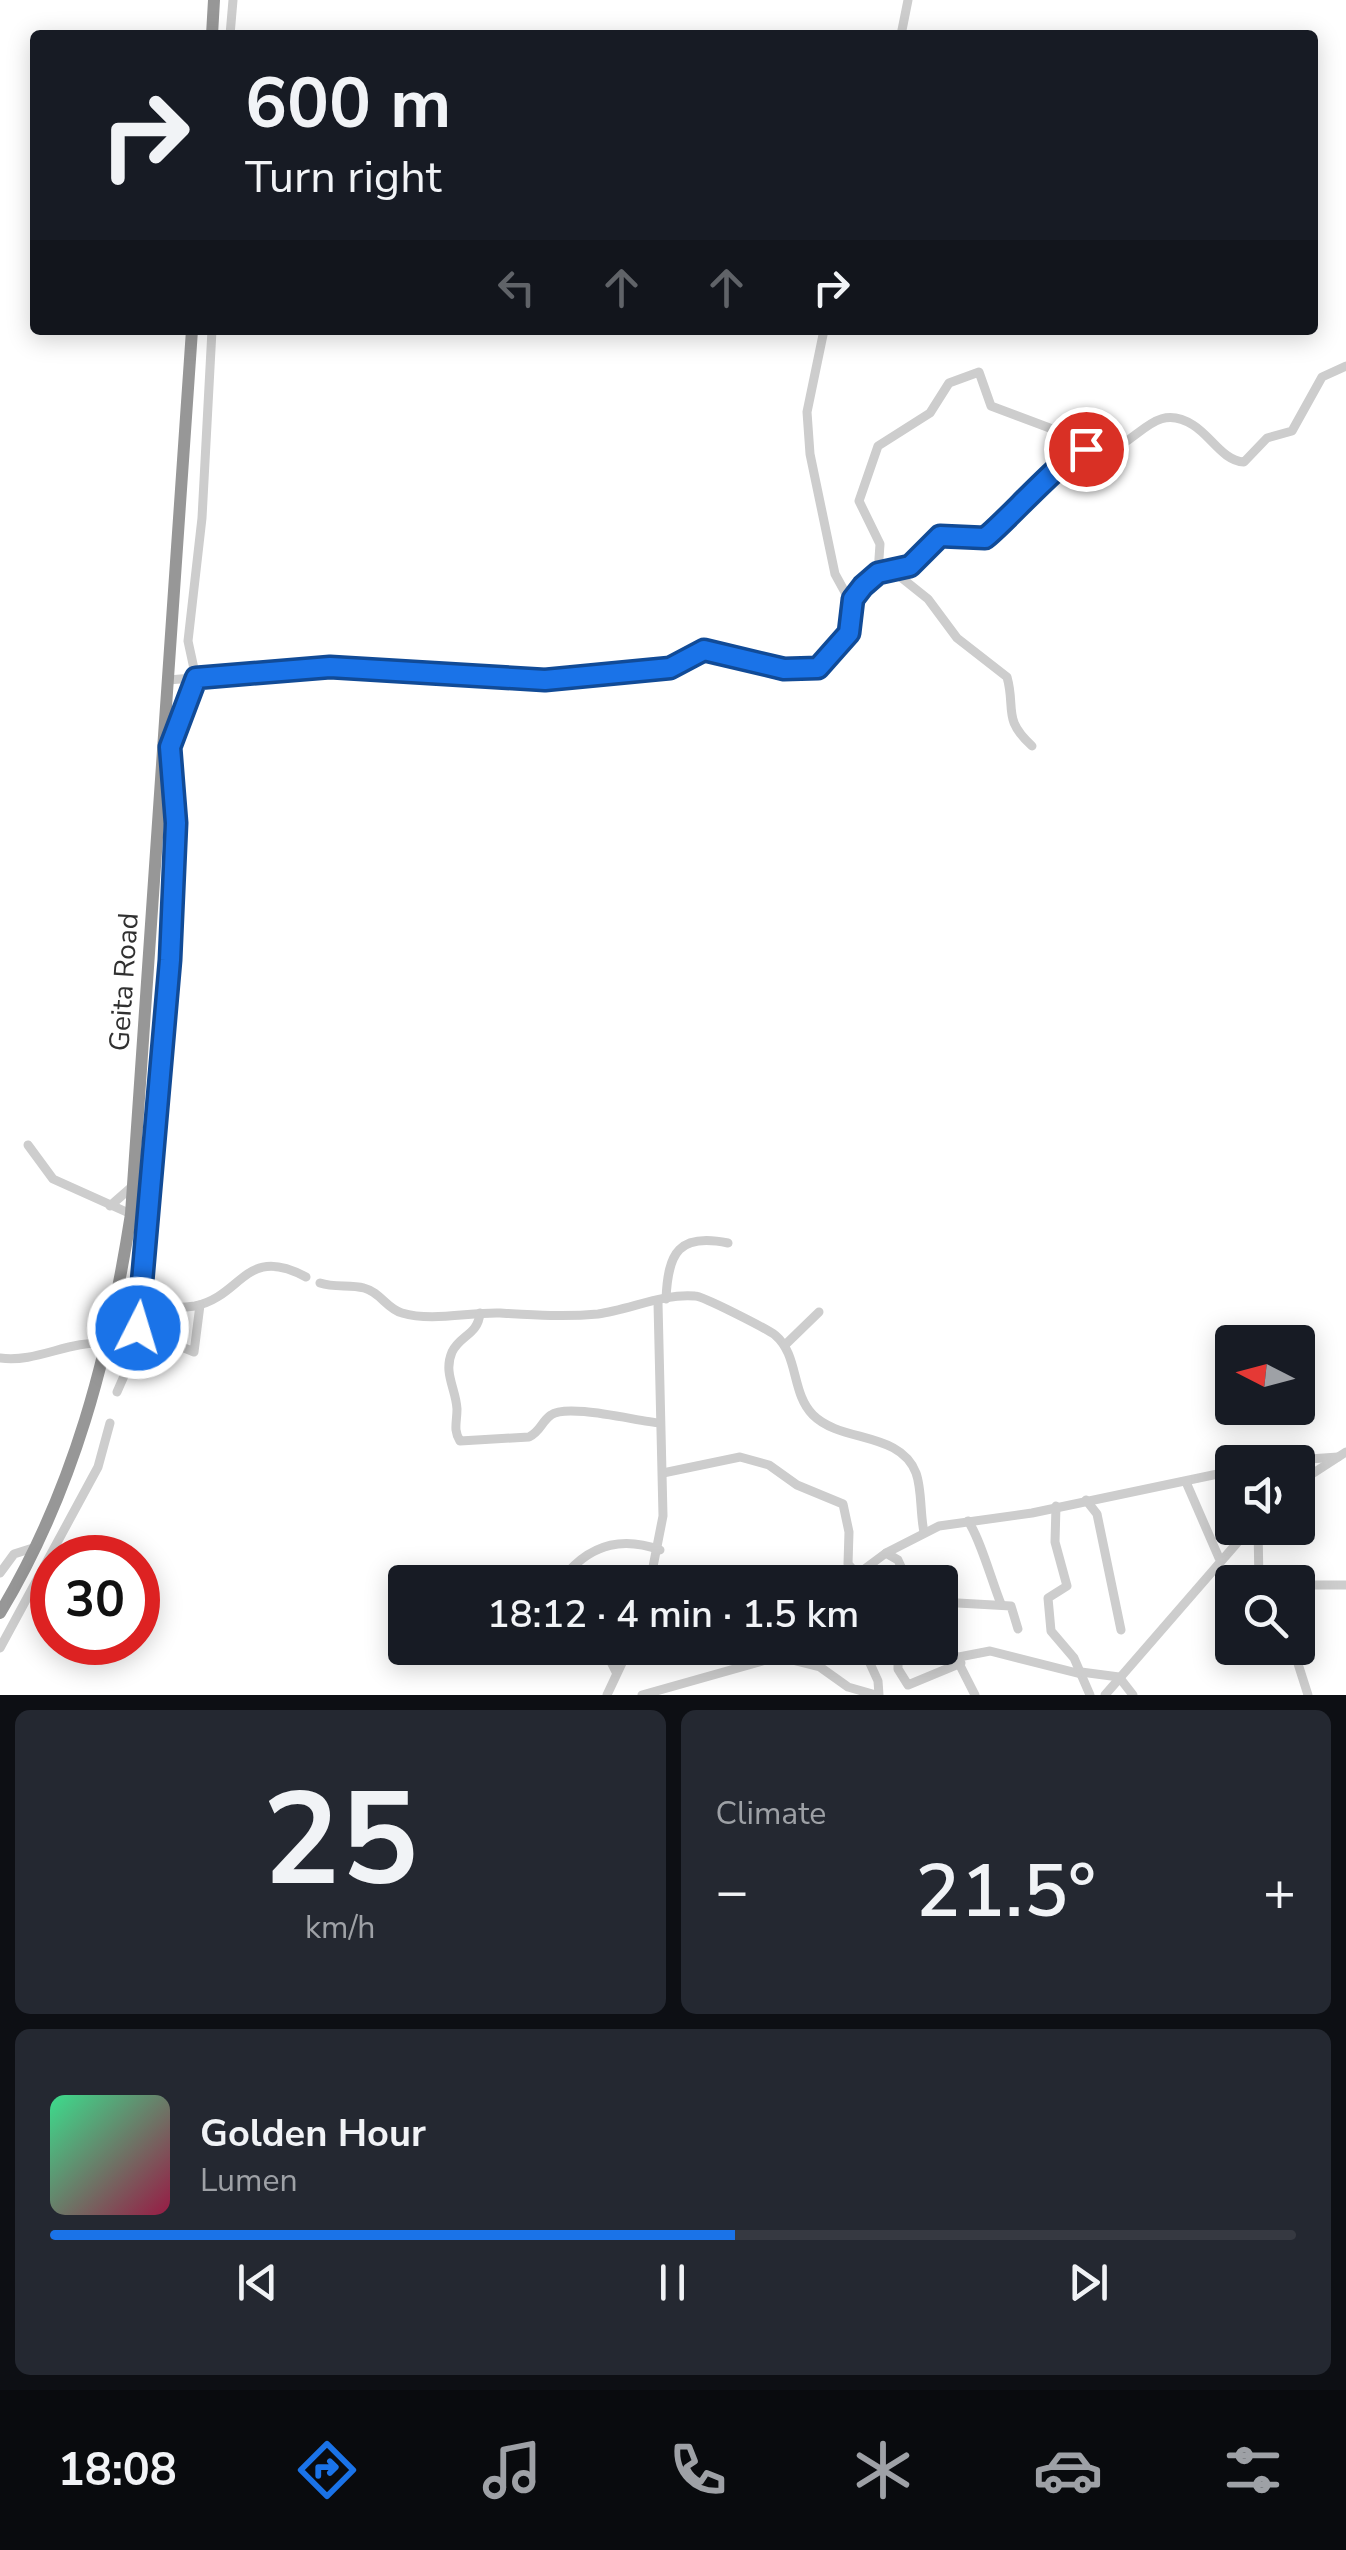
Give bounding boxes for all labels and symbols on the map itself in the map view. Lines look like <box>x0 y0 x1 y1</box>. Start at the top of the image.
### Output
pin <box>1044 407 1129 492</box>
street label: Geita Road <box>100 912 148 1053</box>
position arrow <box>86 1276 190 1380</box>
north arrow <box>1215 1325 1315 1425</box>
speed limit sign: 30 <box>30 1535 160 1665</box>

